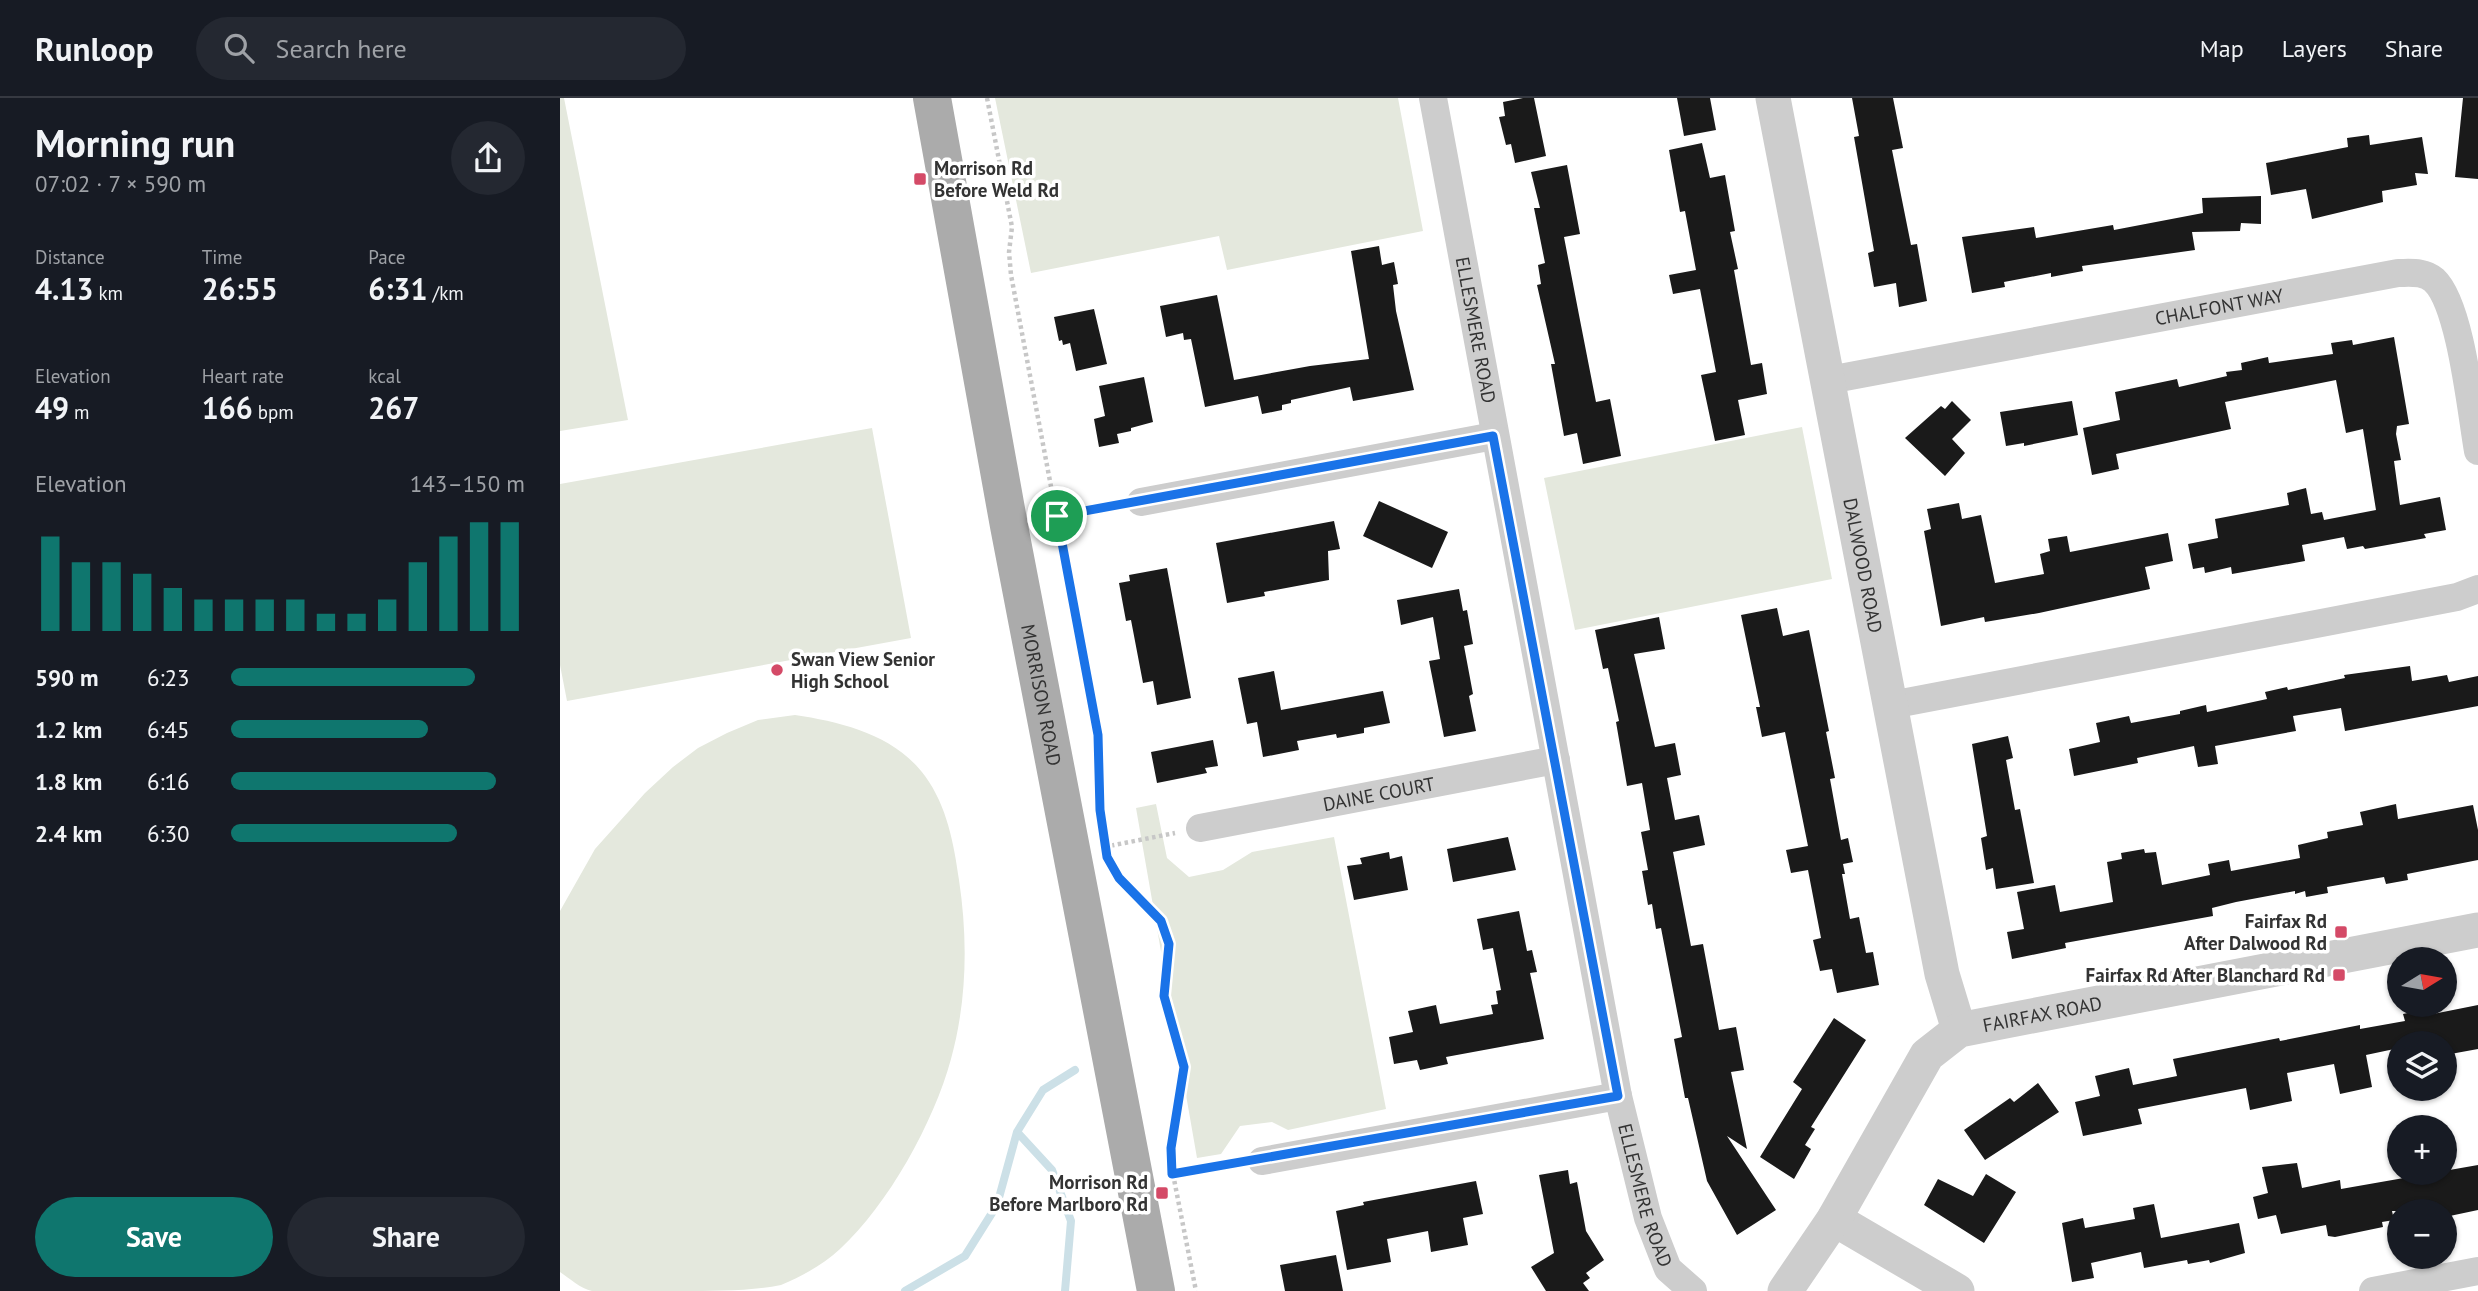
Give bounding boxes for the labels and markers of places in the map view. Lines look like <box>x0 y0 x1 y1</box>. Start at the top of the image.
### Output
place label: Morrison Rd Before Weld Rd <box>934 156 1059 202</box>
marker: Morrison Rd Before Weld Rd <box>912 171 928 187</box>
pin <box>1027 486 1087 546</box>
place label: Swan View Senior High School <box>791 647 935 693</box>
marker: Swan View Senior High School <box>769 662 785 678</box>
place label: Fairfax Rd After Dalwood Rd <box>2184 909 2327 955</box>
marker: Fairfax Rd After Dalwood Rd <box>2333 924 2349 940</box>
place label: Fairfax Rd After Blanchard Rd <box>2086 963 2325 987</box>
marker: Fairfax Rd After Blanchard Rd <box>2331 967 2347 983</box>
place label: Morrison Rd Before Marlboro Rd <box>989 1170 1148 1216</box>
marker: Morrison Rd Before Marlboro Rd <box>1154 1185 1170 1201</box>

